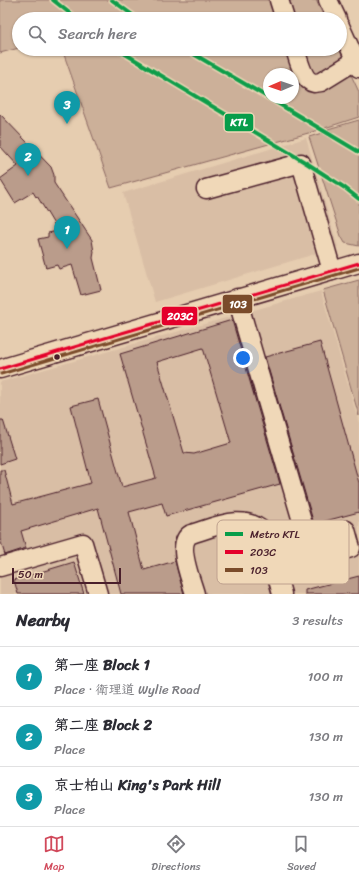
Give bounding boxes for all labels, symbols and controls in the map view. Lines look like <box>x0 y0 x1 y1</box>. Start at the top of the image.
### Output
search box <box>12 12 347 56</box>
text: Search here <box>58 21 137 47</box>
icon: search <box>26 23 48 45</box>
north arrow <box>263 68 299 104</box>
pin: 3 <box>54 91 80 124</box>
line badge: KTL <box>224 113 254 132</box>
text: KTL <box>229 113 249 132</box>
pin: 2 <box>15 143 41 176</box>
pin: 1 <box>54 216 80 249</box>
line badge: 103 <box>222 294 253 314</box>
text: 103 <box>229 295 248 314</box>
line badge: 203C <box>161 306 198 326</box>
text: 203C <box>166 307 193 326</box>
your location <box>233 348 253 368</box>
unlabelled marker <box>52 352 62 362</box>
legend <box>217 520 349 584</box>
text: Metro KTL <box>250 525 301 544</box>
text: 203C <box>250 543 276 562</box>
text: 103 <box>250 561 268 580</box>
text: 50 m <box>18 565 43 584</box>
scale bar <box>12 566 121 585</box>
text: Nearby <box>16 605 70 635</box>
text: 3 results <box>292 609 343 632</box>
text: 第一座 Block 1 <box>54 652 150 678</box>
text: 1 <box>26 665 32 688</box>
text: 100 m <box>308 665 343 688</box>
text: Place · 衛理道 Wylie Road <box>54 678 200 701</box>
text: 第二座 Block 2 <box>54 712 152 738</box>
text: 2 <box>25 725 33 748</box>
text: 130 m <box>309 725 343 748</box>
text: Place <box>54 738 85 761</box>
text: 京士柏山 King's Park Hill <box>54 772 220 798</box>
text: 3 <box>25 785 33 808</box>
text: 130 m <box>309 785 343 808</box>
text: Place <box>54 798 85 821</box>
tab: Map <box>43 833 65 876</box>
tab: Directions <box>151 833 201 876</box>
tab: Saved <box>287 833 316 876</box>

